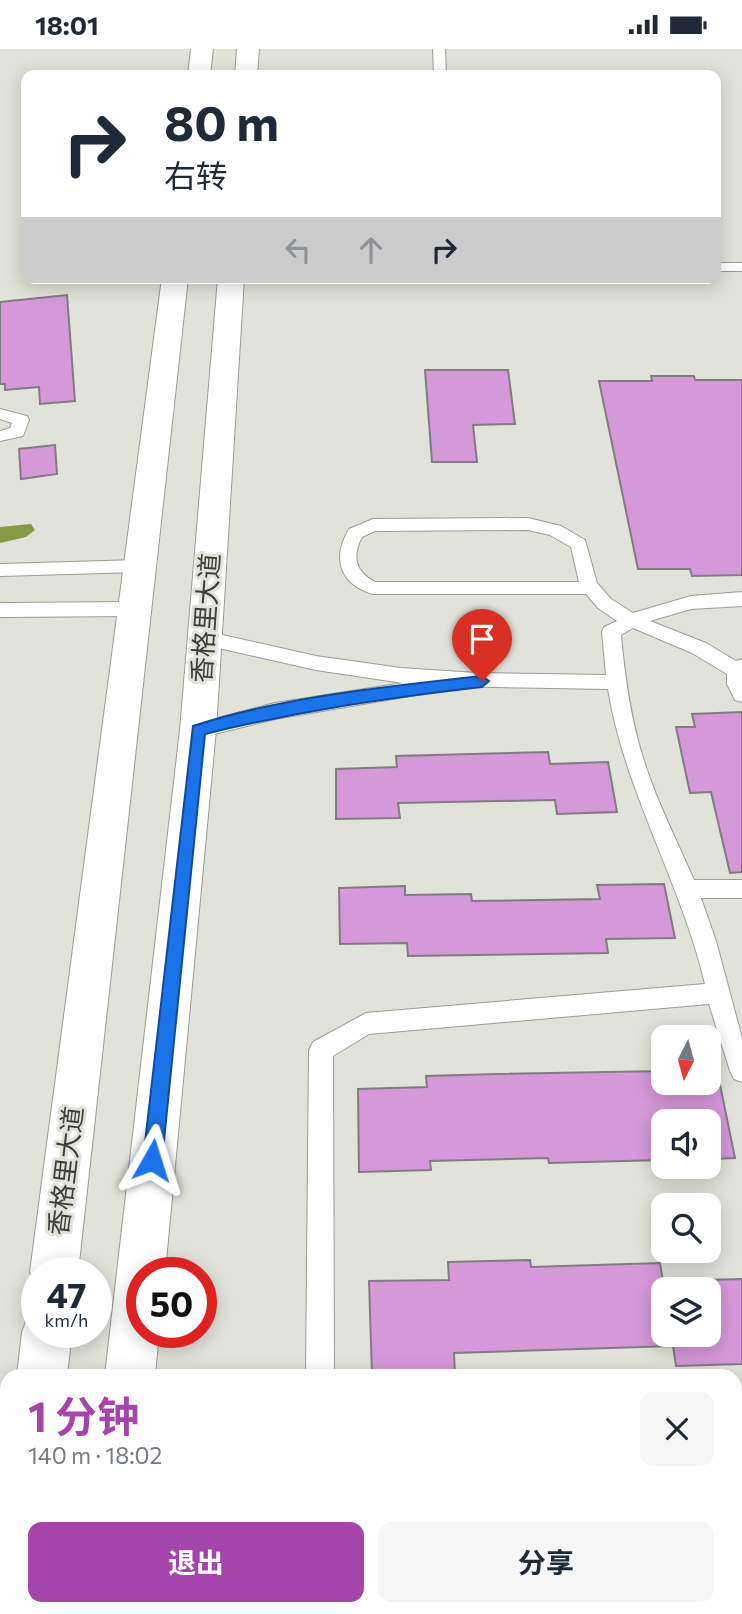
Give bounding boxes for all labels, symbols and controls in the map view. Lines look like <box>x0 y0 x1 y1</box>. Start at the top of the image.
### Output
text: 18:01 <box>35 9 99 40</box>
text: 80 m <box>164 91 279 151</box>
icon: right <box>49 98 140 189</box>
text: 右转 <box>164 155 228 195</box>
icon: left <box>279 231 317 269</box>
icon: ahead <box>352 231 390 269</box>
icon: right <box>425 231 463 269</box>
street label: 香格里大道 <box>185 552 225 684</box>
pin <box>452 609 512 681</box>
icon: arrive <box>463 620 501 658</box>
north arrow <box>651 1025 721 1095</box>
map controls <box>651 1025 721 1347</box>
street label: 香格里大道 <box>41 1104 88 1237</box>
button: sound <box>651 1109 721 1179</box>
position arrow <box>115 1123 189 1197</box>
button: search <box>651 1193 721 1263</box>
speed limit sign: 50 <box>126 1257 217 1348</box>
text: 47 <box>46 1272 87 1315</box>
button: layers <box>651 1277 721 1347</box>
text: km/h <box>45 1309 88 1331</box>
text: 1 分钟 <box>28 1389 139 1441</box>
button: close <box>640 1392 714 1466</box>
text: 140 m · 18:02 <box>28 1441 162 1469</box>
button: 退出 <box>28 1522 364 1602</box>
button: 分享 <box>378 1522 714 1602</box>

